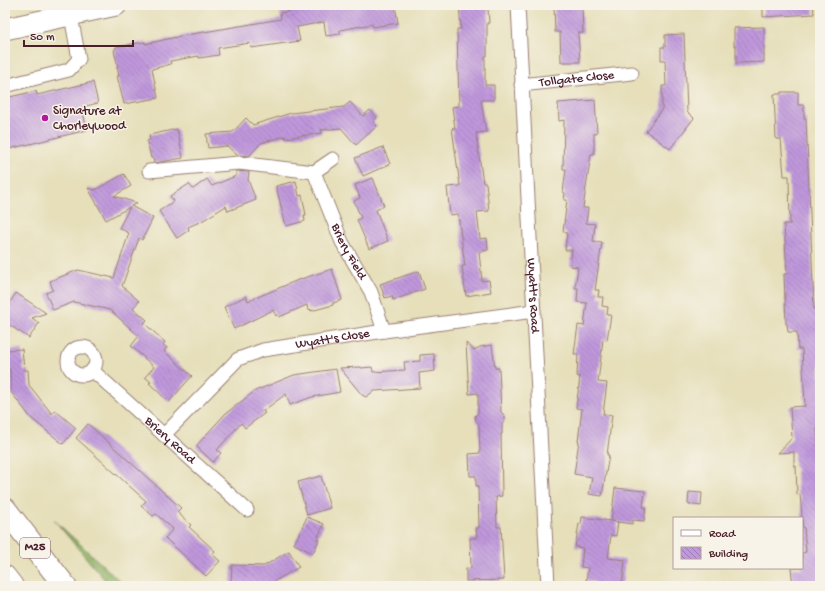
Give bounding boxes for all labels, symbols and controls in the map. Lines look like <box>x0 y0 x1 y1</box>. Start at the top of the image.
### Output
scale bar <box>24 22 133 48</box>
text: 50 m <box>30 31 55 45</box>
street label: Tollgate Close <box>537 67 615 91</box>
place label: Signature at Chorleywood <box>53 104 127 134</box>
marker: Signature at Chorleywood <box>40 113 50 123</box>
street label: Briery Field <box>328 220 370 284</box>
street label: Wyatt's Road <box>524 258 542 335</box>
street label: Wyatt's Close <box>294 326 371 352</box>
street label: Briery Road <box>141 413 199 468</box>
legend <box>673 517 803 569</box>
text: Road <box>709 528 736 542</box>
road number: M25 <box>20 538 50 558</box>
text: Building <box>708 548 748 562</box>

